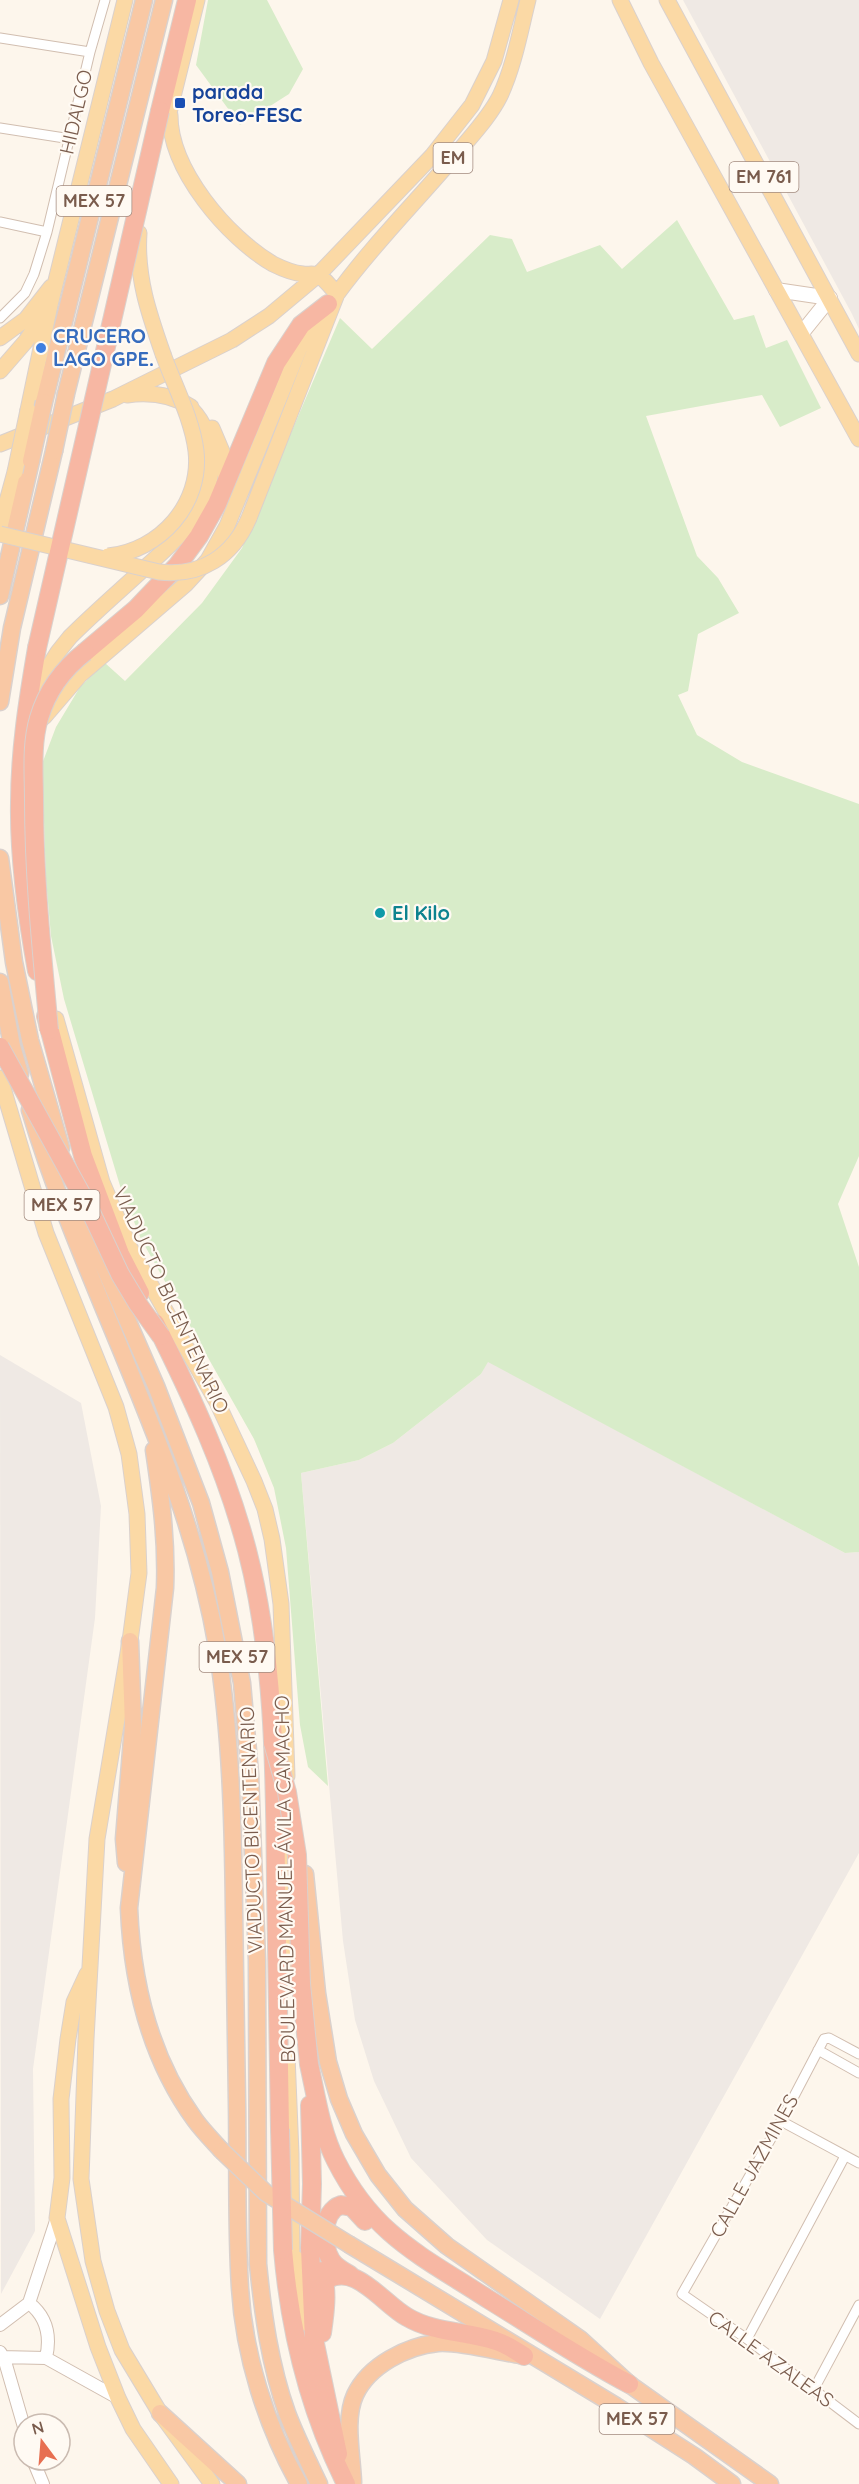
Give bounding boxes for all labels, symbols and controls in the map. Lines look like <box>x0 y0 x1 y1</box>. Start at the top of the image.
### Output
street label: HIDALGO <box>54 67 97 157</box>
place label: parada Toreo-FESC <box>192 79 303 127</box>
marker: parada Toreo-FESC <box>173 96 187 110</box>
road number: EM <box>434 143 472 173</box>
road number: EM 761 <box>730 162 798 192</box>
road number: MEX 57 <box>56 186 132 216</box>
place label: CRUCERO LAGO GPE. <box>53 323 154 371</box>
marker: CRUCERO LAGO GPE. <box>34 341 48 355</box>
place label: El Kilo <box>392 900 450 925</box>
marker: El Kilo <box>373 906 387 920</box>
street label: VIADUCTO BICENTENARIO <box>108 1183 235 1417</box>
road number: MEX 57 <box>25 1190 100 1220</box>
road number: MEX 57 <box>200 1642 274 1672</box>
street label: BOULEVARD MANUEL ÁVILA CAMACHO <box>269 1695 300 2063</box>
street label: VIADUCTO BICENTENARIO <box>234 1706 267 1954</box>
street label: CALLE JAZMINES <box>704 2090 803 2242</box>
street label: CALLE AZALEAS <box>704 2305 839 2413</box>
road number: MEX 57 <box>600 2404 674 2434</box>
north arrow <box>12 2412 72 2472</box>
text: N <box>29 2416 46 2439</box>

